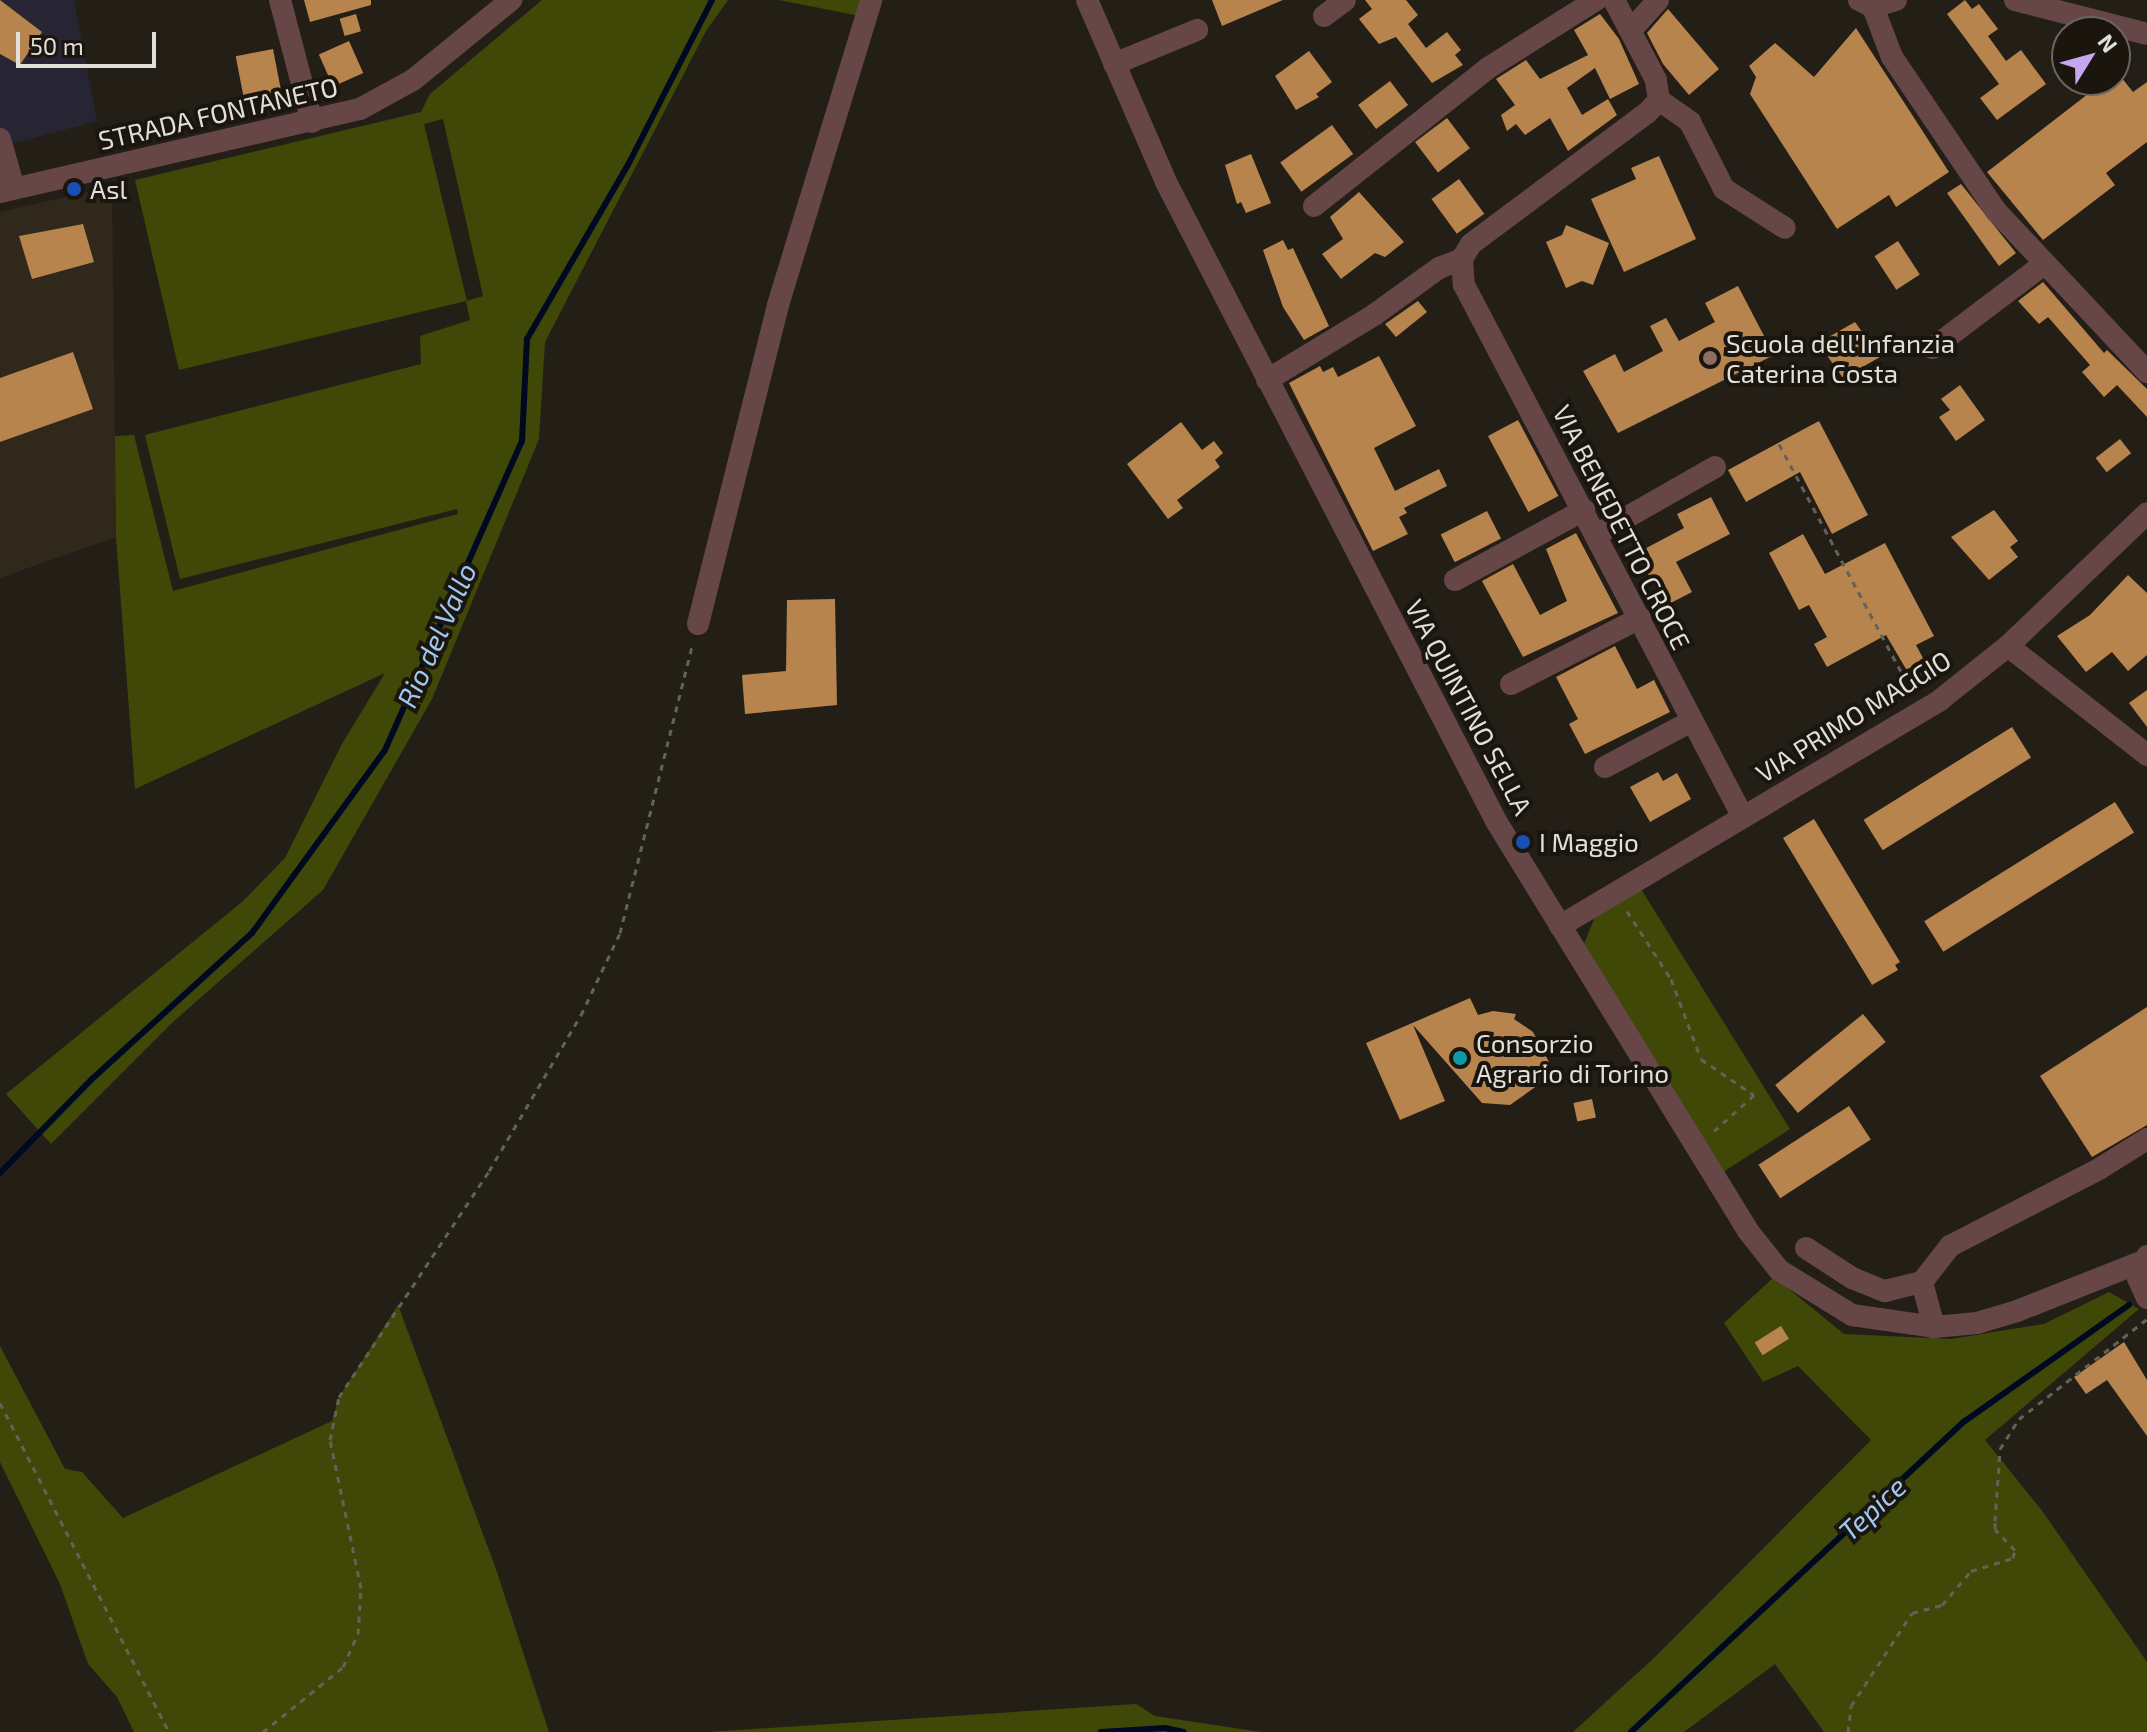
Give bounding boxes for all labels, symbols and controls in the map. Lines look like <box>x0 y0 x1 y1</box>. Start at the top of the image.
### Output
scale bar <box>20 16 160 66</box>
north arrow <box>2051 16 2131 96</box>
text: N <box>2093 29 2124 57</box>
text: 50 m <box>30 31 84 60</box>
street label: STRADA FONTANETO <box>95 70 341 156</box>
place label: Asl <box>90 173 127 205</box>
marker: Asl <box>65 180 83 198</box>
place label: Scuola dell'Infanzia Caterina Costa <box>1726 327 1955 388</box>
marker: Scuola dell'Infanzia Caterina Costa <box>1701 349 1719 367</box>
street label: VIA BENEDETTO CROCE <box>1547 399 1697 655</box>
water label: Rio del Vallo <box>389 557 483 713</box>
street label: VIA QUINTINO SELLA <box>1399 594 1539 820</box>
street label: VIA PRIMO MAGGIO <box>1750 643 1956 789</box>
place label: I Maggio <box>1539 826 1639 858</box>
marker: I Maggio <box>1514 833 1532 851</box>
place label: Consorzio Agrario di Torino <box>1476 1027 1670 1088</box>
marker: Consorzio Agrario di Torino <box>1451 1049 1469 1067</box>
water label: Tepice <box>1831 1469 1913 1547</box>

